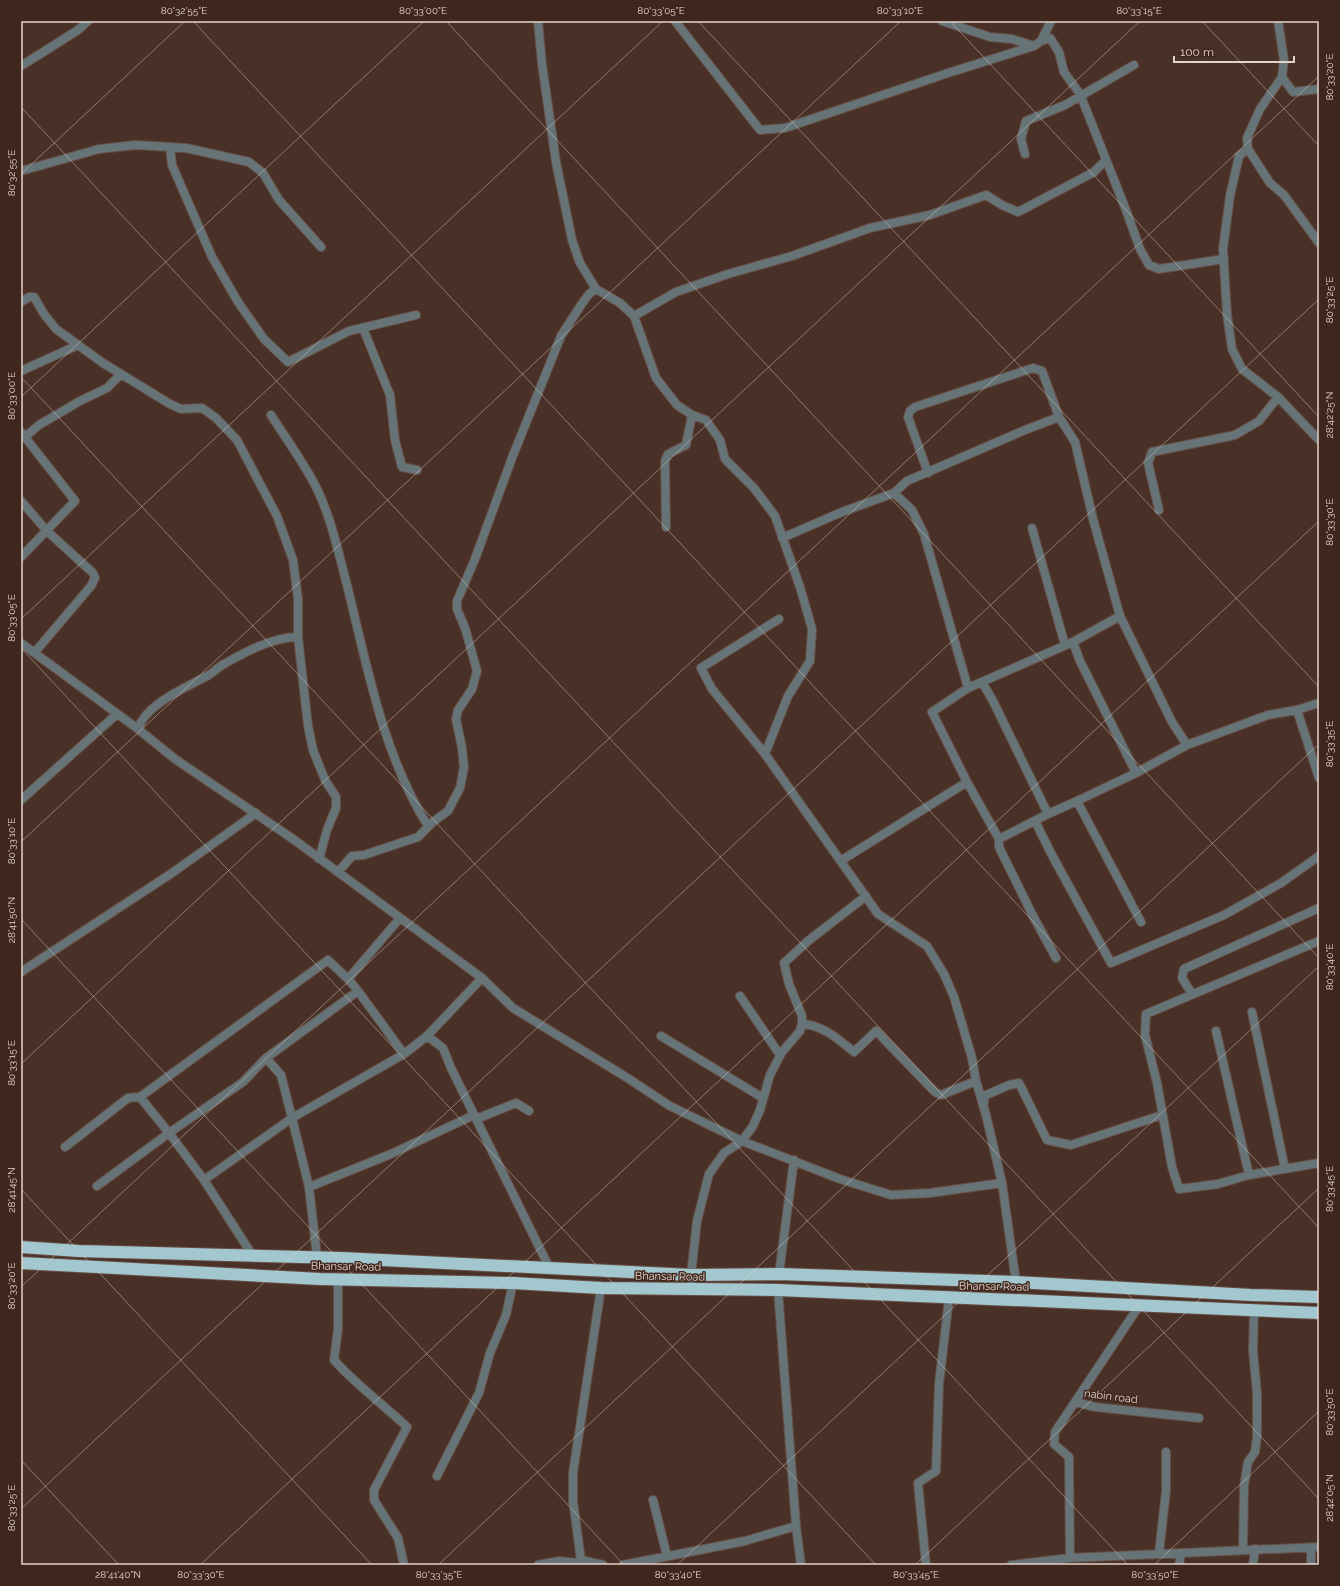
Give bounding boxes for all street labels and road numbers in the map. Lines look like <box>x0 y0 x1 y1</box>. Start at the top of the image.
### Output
street label: Bhansar Road <box>311 1259 381 1274</box>
street label: Bhansar Road <box>635 1269 705 1284</box>
street label: Bhansar Road <box>959 1279 1029 1294</box>
street label: nabin road <box>1083 1387 1139 1406</box>

